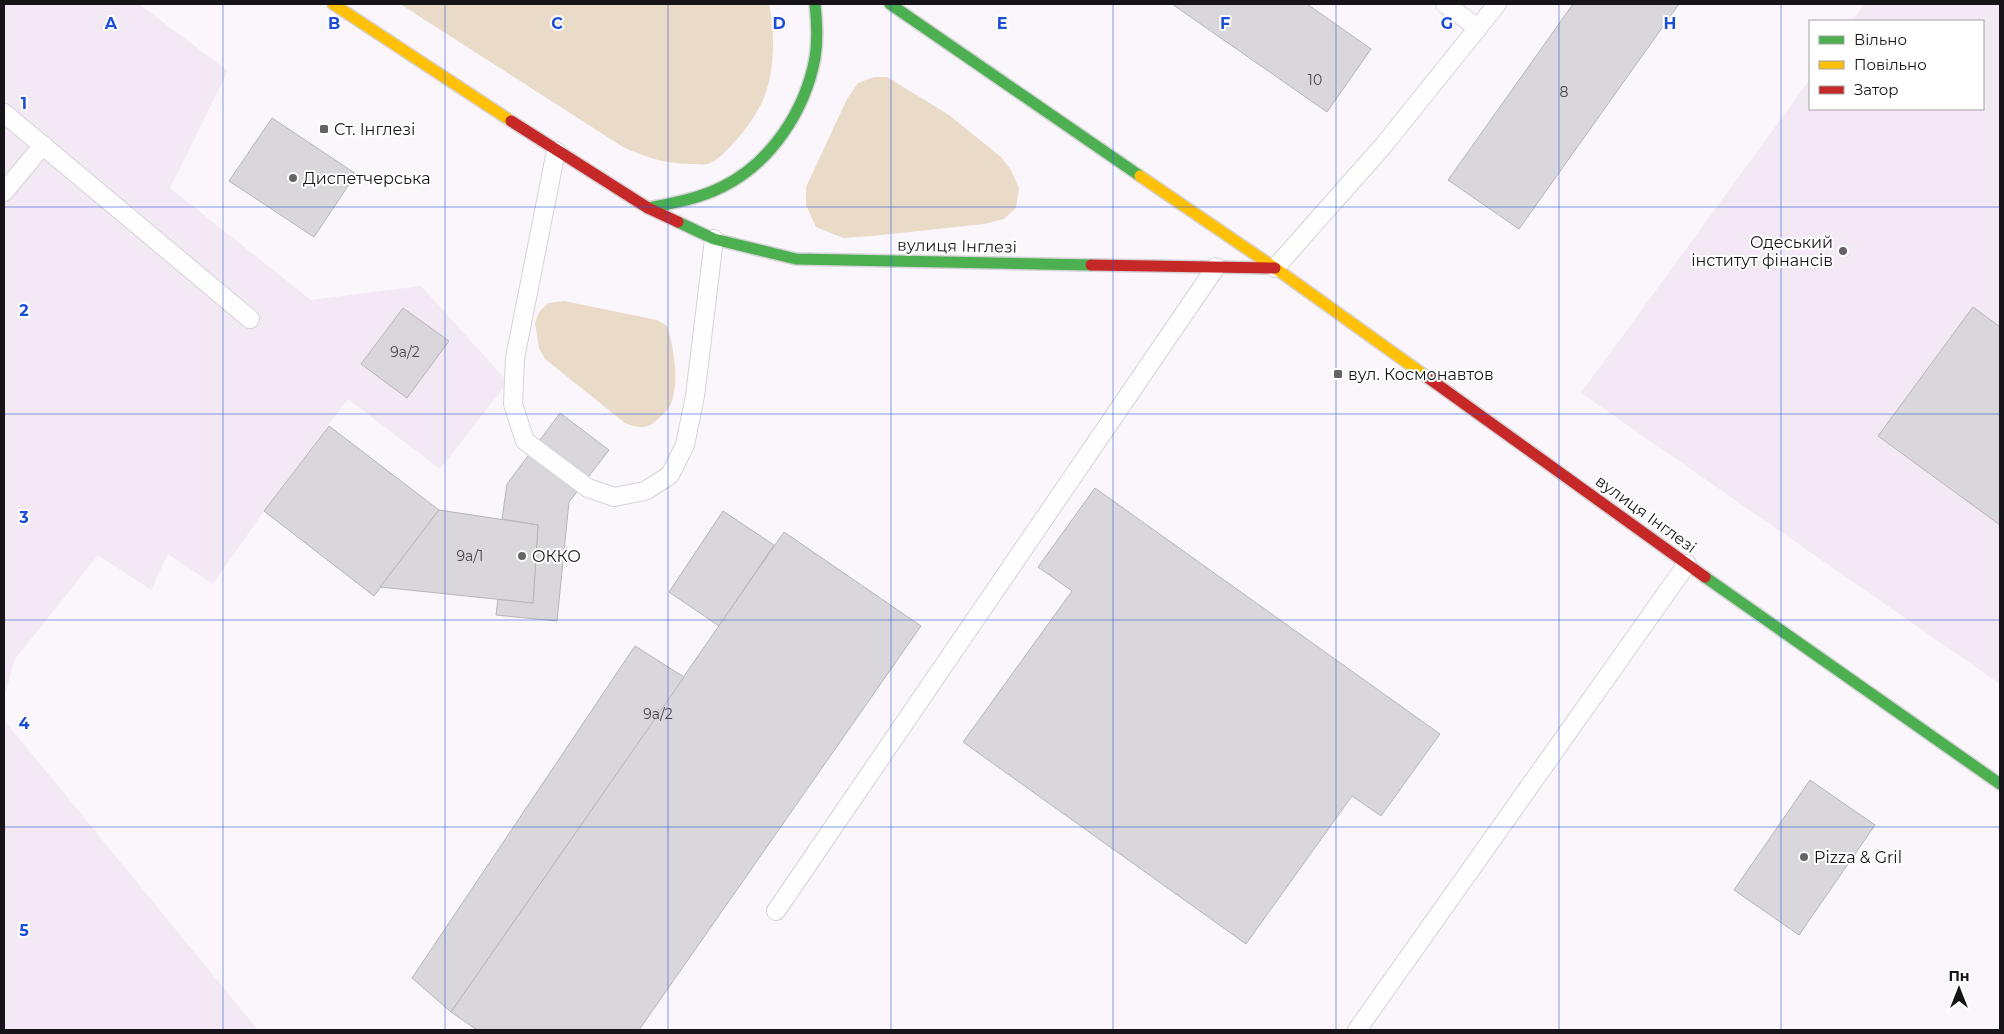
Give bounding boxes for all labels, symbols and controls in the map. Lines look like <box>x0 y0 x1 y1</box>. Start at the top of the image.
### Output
text: A <box>104 14 118 33</box>
text: B <box>328 14 340 33</box>
text: C <box>551 14 563 33</box>
text: D <box>772 14 786 33</box>
text: E <box>997 14 1007 33</box>
text: F <box>1220 14 1230 33</box>
text: G <box>1441 14 1453 33</box>
text: H <box>1664 14 1676 33</box>
legend <box>1809 20 1984 110</box>
text: Вільно <box>1854 30 1907 49</box>
text: Повільно <box>1854 55 1927 74</box>
house number: 10 <box>1308 71 1322 89</box>
text: Затор <box>1854 80 1899 99</box>
house number: 8 <box>1560 83 1569 101</box>
text: 1 <box>21 94 27 113</box>
place label: Ст. Інглезі <box>334 120 415 139</box>
marker: Ст. Інглезі <box>318 123 330 135</box>
place label: Диспетчерська <box>303 169 431 188</box>
marker: Диспетчерська <box>287 172 299 184</box>
place label: Одеський інститут фінансів <box>1691 233 1833 270</box>
street label: вулиця Інглезі <box>897 235 1017 257</box>
marker: Одеський інститут фінансів <box>1837 245 1849 257</box>
text: 2 <box>19 301 29 320</box>
house number: 9а/2 <box>390 343 420 361</box>
place label: вул. Космонавтов <box>1348 365 1494 384</box>
marker: вул. Космонавтов <box>1332 368 1344 380</box>
street label: вулиця Інглезі <box>1592 471 1700 557</box>
text: 3 <box>18 508 29 527</box>
house number: 9а/1 <box>457 547 483 565</box>
place label: ОККО <box>532 547 581 566</box>
marker: ОККО <box>516 550 528 562</box>
house number: 9а/2 <box>643 705 673 723</box>
text: 4 <box>18 714 30 733</box>
place label: Pizza & Gril <box>1814 848 1902 867</box>
marker: Pizza & Gril <box>1798 851 1810 863</box>
text: 5 <box>19 921 29 940</box>
north arrow <box>1934 964 1984 1014</box>
text: Пн <box>1948 967 1970 985</box>

